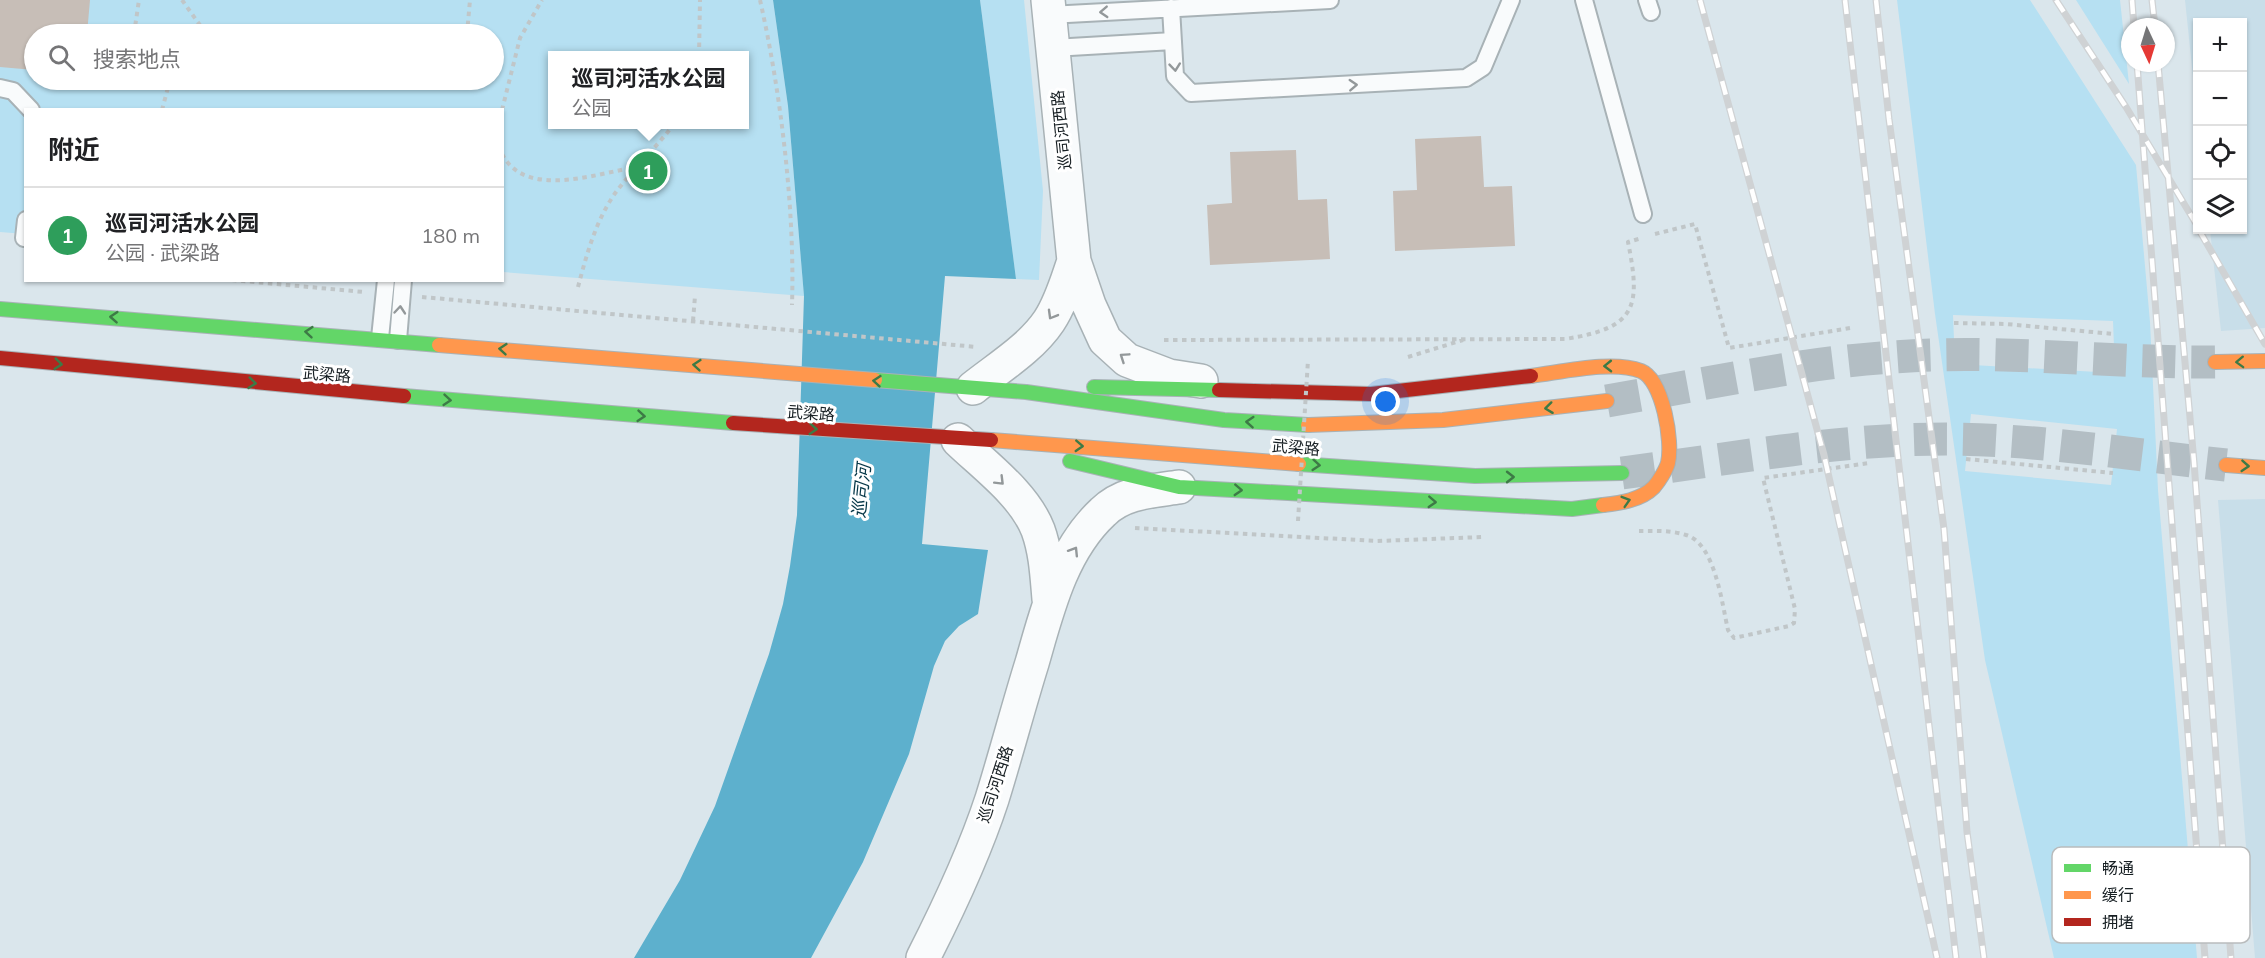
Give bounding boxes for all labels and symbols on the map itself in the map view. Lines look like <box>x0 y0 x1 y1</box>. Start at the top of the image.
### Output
one-way arrow <box>1099 6 1108 19</box>
north arrow <box>2121 18 2175 72</box>
one-way arrow <box>1168 62 1181 71</box>
one-way arrow <box>1349 78 1358 91</box>
street label: 巡司河西路 <box>1047 89 1075 171</box>
pin: 1 <box>628 148 668 194</box>
one-way arrow <box>393 306 406 315</box>
one-way arrow <box>1048 309 1059 319</box>
one-way arrow <box>110 311 119 324</box>
one-way arrow <box>304 326 313 339</box>
one-way arrow <box>498 343 508 356</box>
one-way arrow <box>1120 353 1131 364</box>
one-way arrow <box>2236 355 2245 368</box>
one-way arrow <box>54 357 63 370</box>
one-way arrow <box>693 359 702 372</box>
one-way arrow <box>1604 360 1613 372</box>
street label: 武梁路 <box>302 362 352 386</box>
one-way arrow <box>873 375 882 388</box>
one-way arrow <box>248 376 257 389</box>
your location <box>1371 387 1400 416</box>
one-way arrow <box>442 393 451 406</box>
street label: 武梁路 <box>786 401 836 425</box>
one-way arrow <box>1544 402 1554 414</box>
one-way arrow <box>636 409 645 422</box>
one-way arrow <box>1245 416 1254 429</box>
one-way arrow <box>809 423 818 436</box>
street label: 武梁路 <box>1271 435 1321 459</box>
one-way arrow <box>1075 440 1084 453</box>
one-way arrow <box>1311 459 1320 472</box>
water label: 巡司河 <box>847 460 876 519</box>
one-way arrow <box>2241 460 2250 473</box>
one-way arrow <box>1506 470 1515 483</box>
one-way arrow <box>992 473 1003 484</box>
one-way arrow <box>1233 484 1242 497</box>
one-way arrow <box>1428 495 1437 508</box>
one-way arrow <box>1620 496 1631 508</box>
one-way arrow <box>1066 547 1078 557</box>
street label: 巡司河西路 <box>973 743 1017 825</box>
legend <box>2052 847 2250 943</box>
text: 畅通 <box>2102 858 2134 878</box>
text: 缓行 <box>2102 885 2134 905</box>
text: 拥堵 <box>2102 912 2134 932</box>

